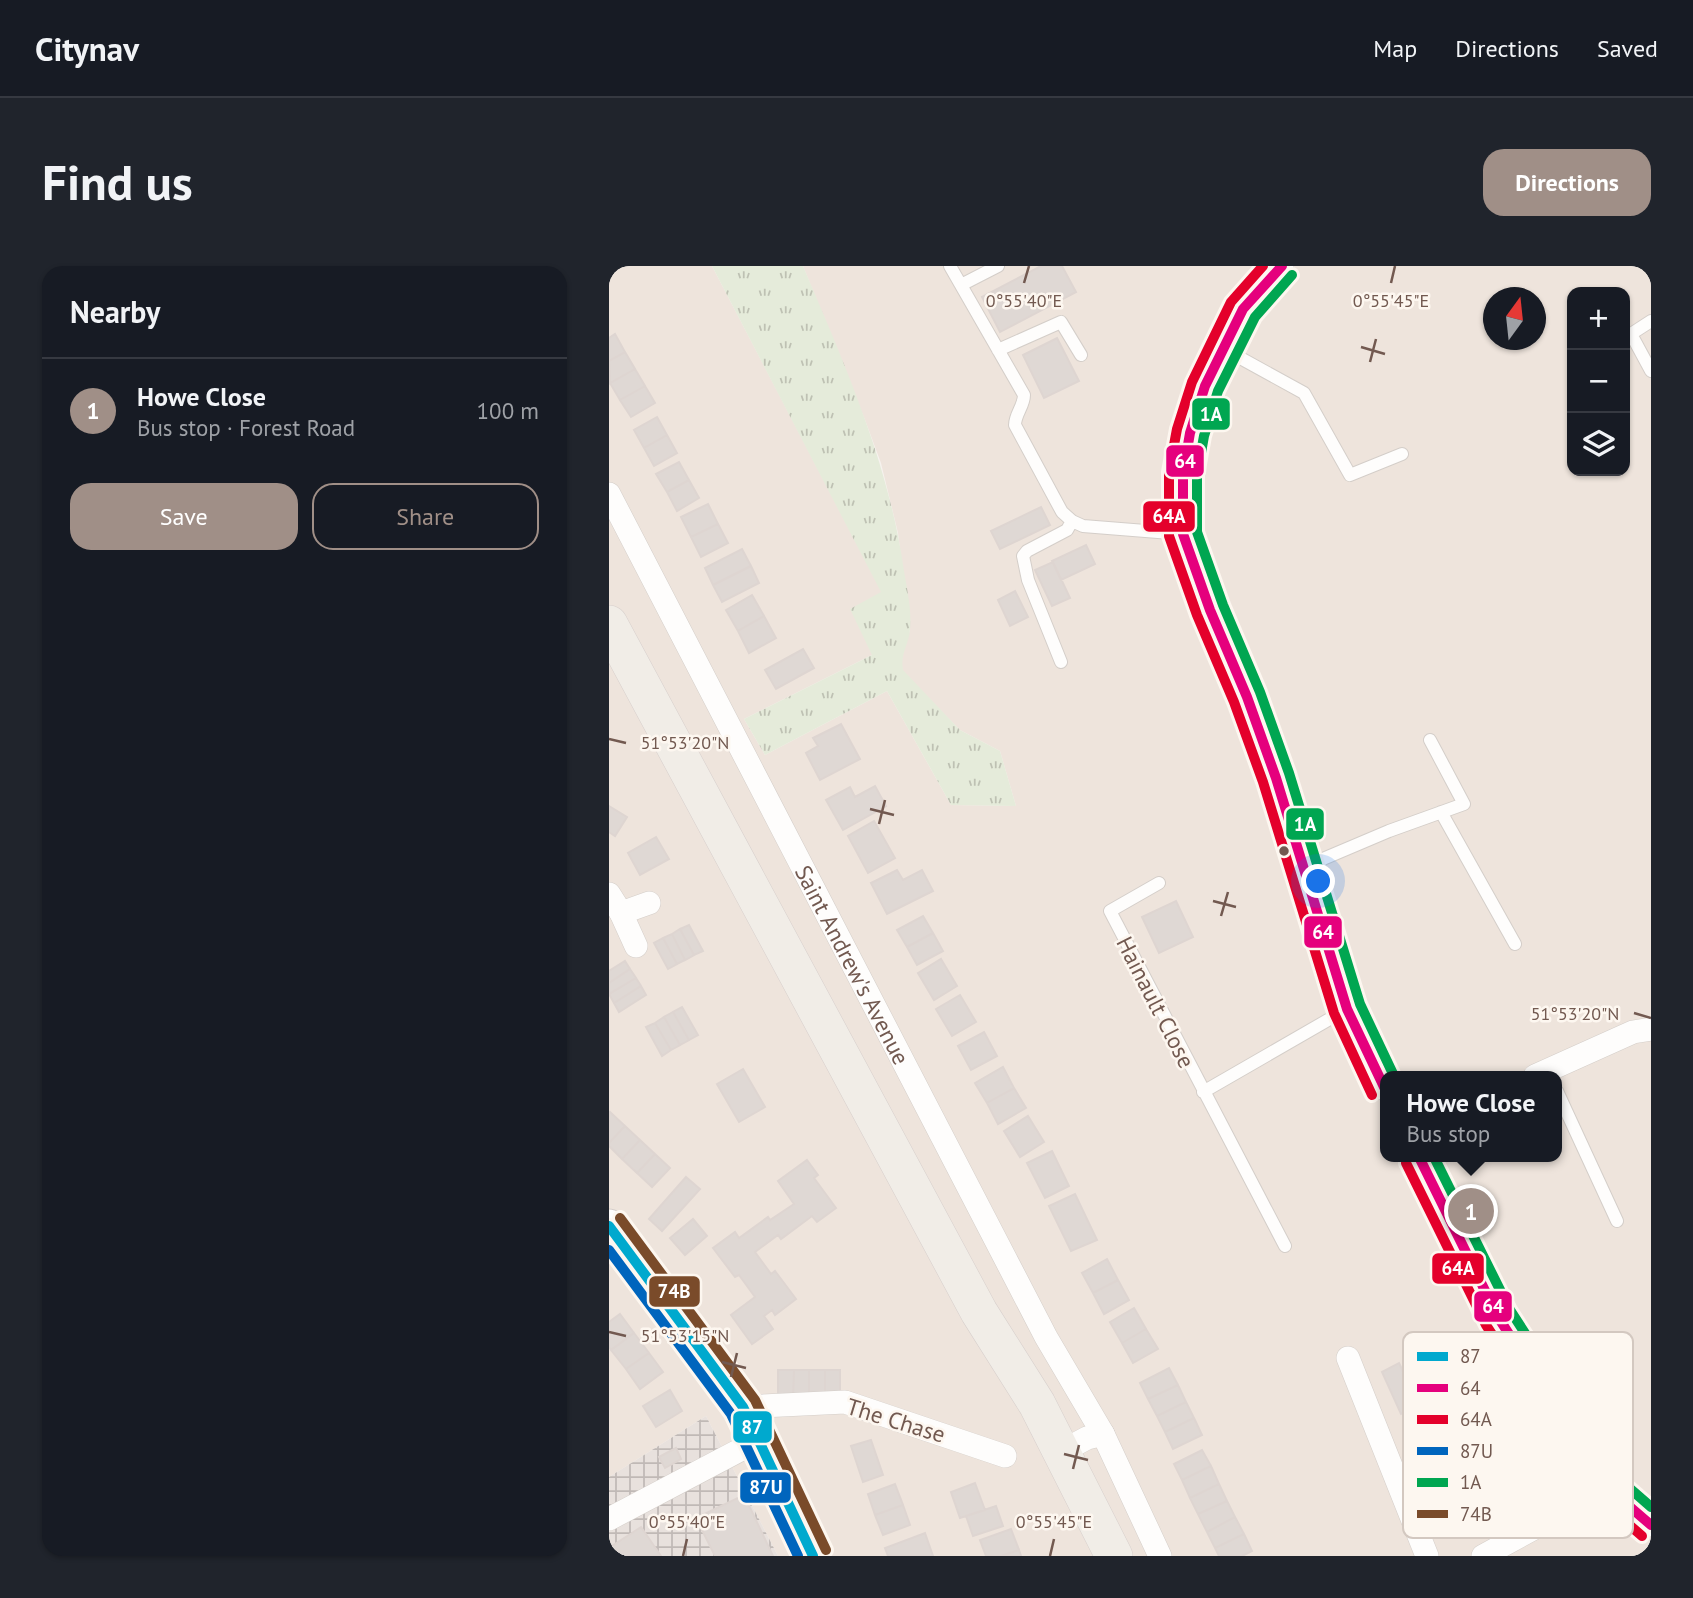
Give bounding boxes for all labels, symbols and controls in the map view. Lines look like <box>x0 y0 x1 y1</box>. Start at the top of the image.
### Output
text: Citynav <box>35 27 139 70</box>
text: Map <box>1373 33 1417 64</box>
text: Directions <box>1455 33 1559 64</box>
text: Saved <box>1597 33 1658 64</box>
button: Directions <box>1483 149 1651 216</box>
text: Find us <box>42 150 193 214</box>
north arrow <box>1483 287 1546 350</box>
map controls <box>1567 287 1630 476</box>
button: + <box>1567 287 1630 350</box>
text: 0°55'40"E <box>986 289 1062 312</box>
text: 0°55'45"E <box>1353 289 1429 312</box>
text: Nearby <box>70 292 160 331</box>
button: − <box>1567 350 1630 413</box>
text: Howe Close <box>137 380 266 413</box>
text: 1 <box>86 396 100 425</box>
text: 100 m <box>477 396 539 425</box>
line badge: 1A <box>1191 397 1231 431</box>
text: 1A <box>1200 402 1223 426</box>
text: Bus stop · Forest Road <box>137 413 355 442</box>
button: layers <box>1567 413 1630 476</box>
line badge: 64 <box>1165 444 1205 478</box>
text: 64 <box>1174 449 1196 473</box>
button: Save <box>70 483 298 550</box>
button: Share <box>312 483 539 550</box>
line badge: 64A <box>1142 500 1196 533</box>
text: 64A <box>1152 504 1186 528</box>
text: 51°53'20"N <box>641 731 729 754</box>
line badge: 1A <box>1285 807 1325 841</box>
text: 1A <box>1294 812 1317 836</box>
unlabelled marker <box>1277 844 1291 858</box>
street label: Saint Andrew's Avenue <box>789 860 917 1069</box>
your location <box>1301 864 1335 898</box>
line badge: 64 <box>1303 915 1343 949</box>
text: 64 <box>1312 920 1334 944</box>
street label: Hainault Close <box>1110 931 1202 1073</box>
text: 51°53'20"N <box>1531 1002 1619 1025</box>
popup <box>1380 1071 1562 1162</box>
text: Howe Close <box>1407 1086 1535 1119</box>
text: Bus stop <box>1407 1119 1490 1148</box>
pin: 1 <box>1448 1185 1494 1237</box>
line badge: 64A <box>1431 1252 1485 1285</box>
text: 64A <box>1441 1256 1475 1280</box>
line badge: 74B <box>648 1275 701 1308</box>
text: 74B <box>658 1279 690 1303</box>
line badge: 64 <box>1473 1290 1513 1323</box>
text: 64 <box>1482 1294 1504 1318</box>
text: 51°53'15"N <box>641 1324 729 1347</box>
legend <box>1403 1332 1633 1538</box>
text: 87 <box>1460 1344 1481 1368</box>
text: 64 <box>1460 1376 1481 1400</box>
street label: The Chase <box>843 1391 949 1449</box>
text: 64A <box>1460 1407 1492 1431</box>
line badge: 87 <box>732 1410 773 1444</box>
text: 87 <box>741 1415 763 1439</box>
text: 87U <box>1460 1439 1493 1463</box>
text: 1A <box>1460 1470 1481 1494</box>
line badge: 87U <box>739 1471 792 1504</box>
text: 87U <box>749 1475 783 1499</box>
text: 74B <box>1460 1502 1492 1526</box>
text: 0°55'40"E <box>649 1510 725 1533</box>
text: 0°55'45"E <box>1016 1510 1092 1533</box>

